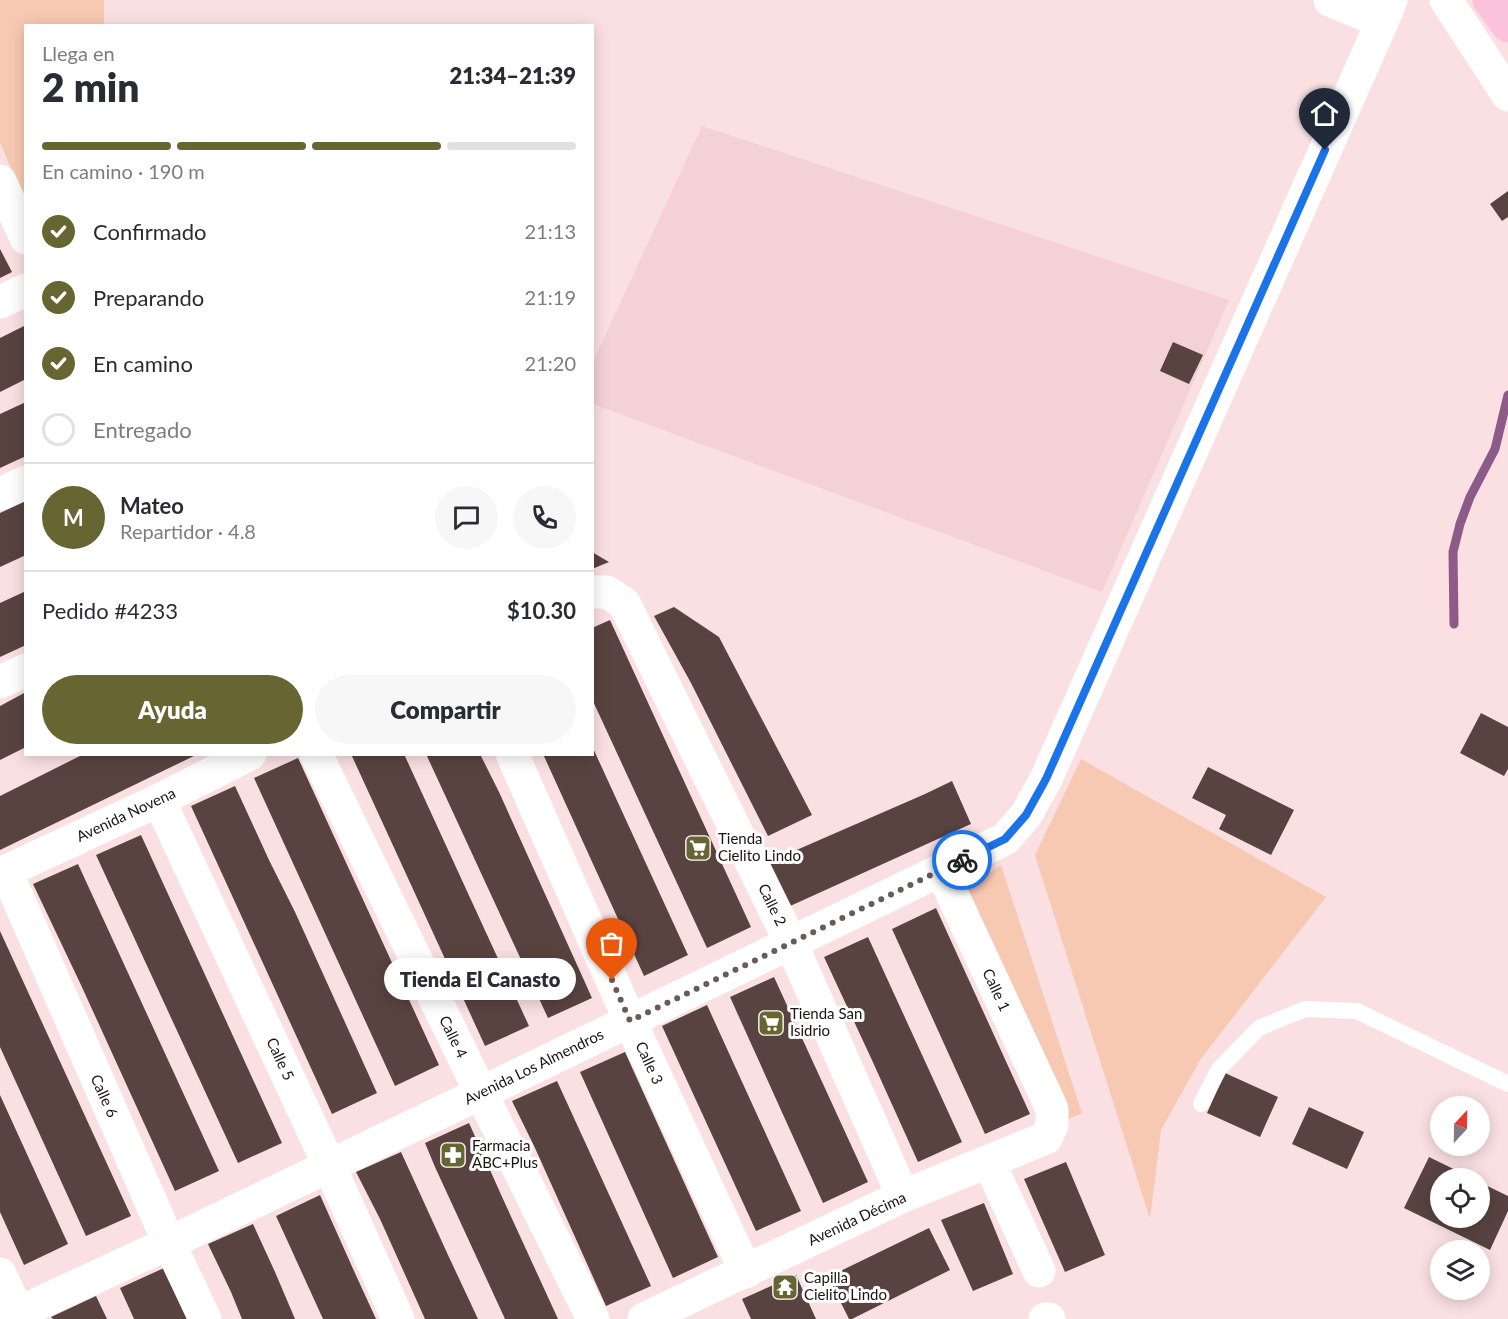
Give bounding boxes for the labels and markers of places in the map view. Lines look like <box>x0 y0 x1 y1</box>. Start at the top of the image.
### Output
pin <box>1299 88 1350 150</box>
place label: Tienda Cielito Lindo <box>718 829 801 864</box>
supermarket icon: Tienda Cielito Lindo <box>683 833 713 863</box>
pin <box>586 918 637 980</box>
callout: Tienda El Canasto <box>384 959 576 1001</box>
place label: Tienda San Isidrio <box>790 1004 862 1039</box>
supermarket icon: Tienda San Isidrio <box>756 1008 786 1038</box>
place label: Farmacia ABC+Plus <box>472 1136 538 1171</box>
pharmacy icon: Farmacia ABC+Plus <box>438 1140 468 1170</box>
place label: Capilla Cielito Lindo <box>804 1268 887 1303</box>
temple icon: Capilla Cielito Lindo <box>770 1272 800 1302</box>

